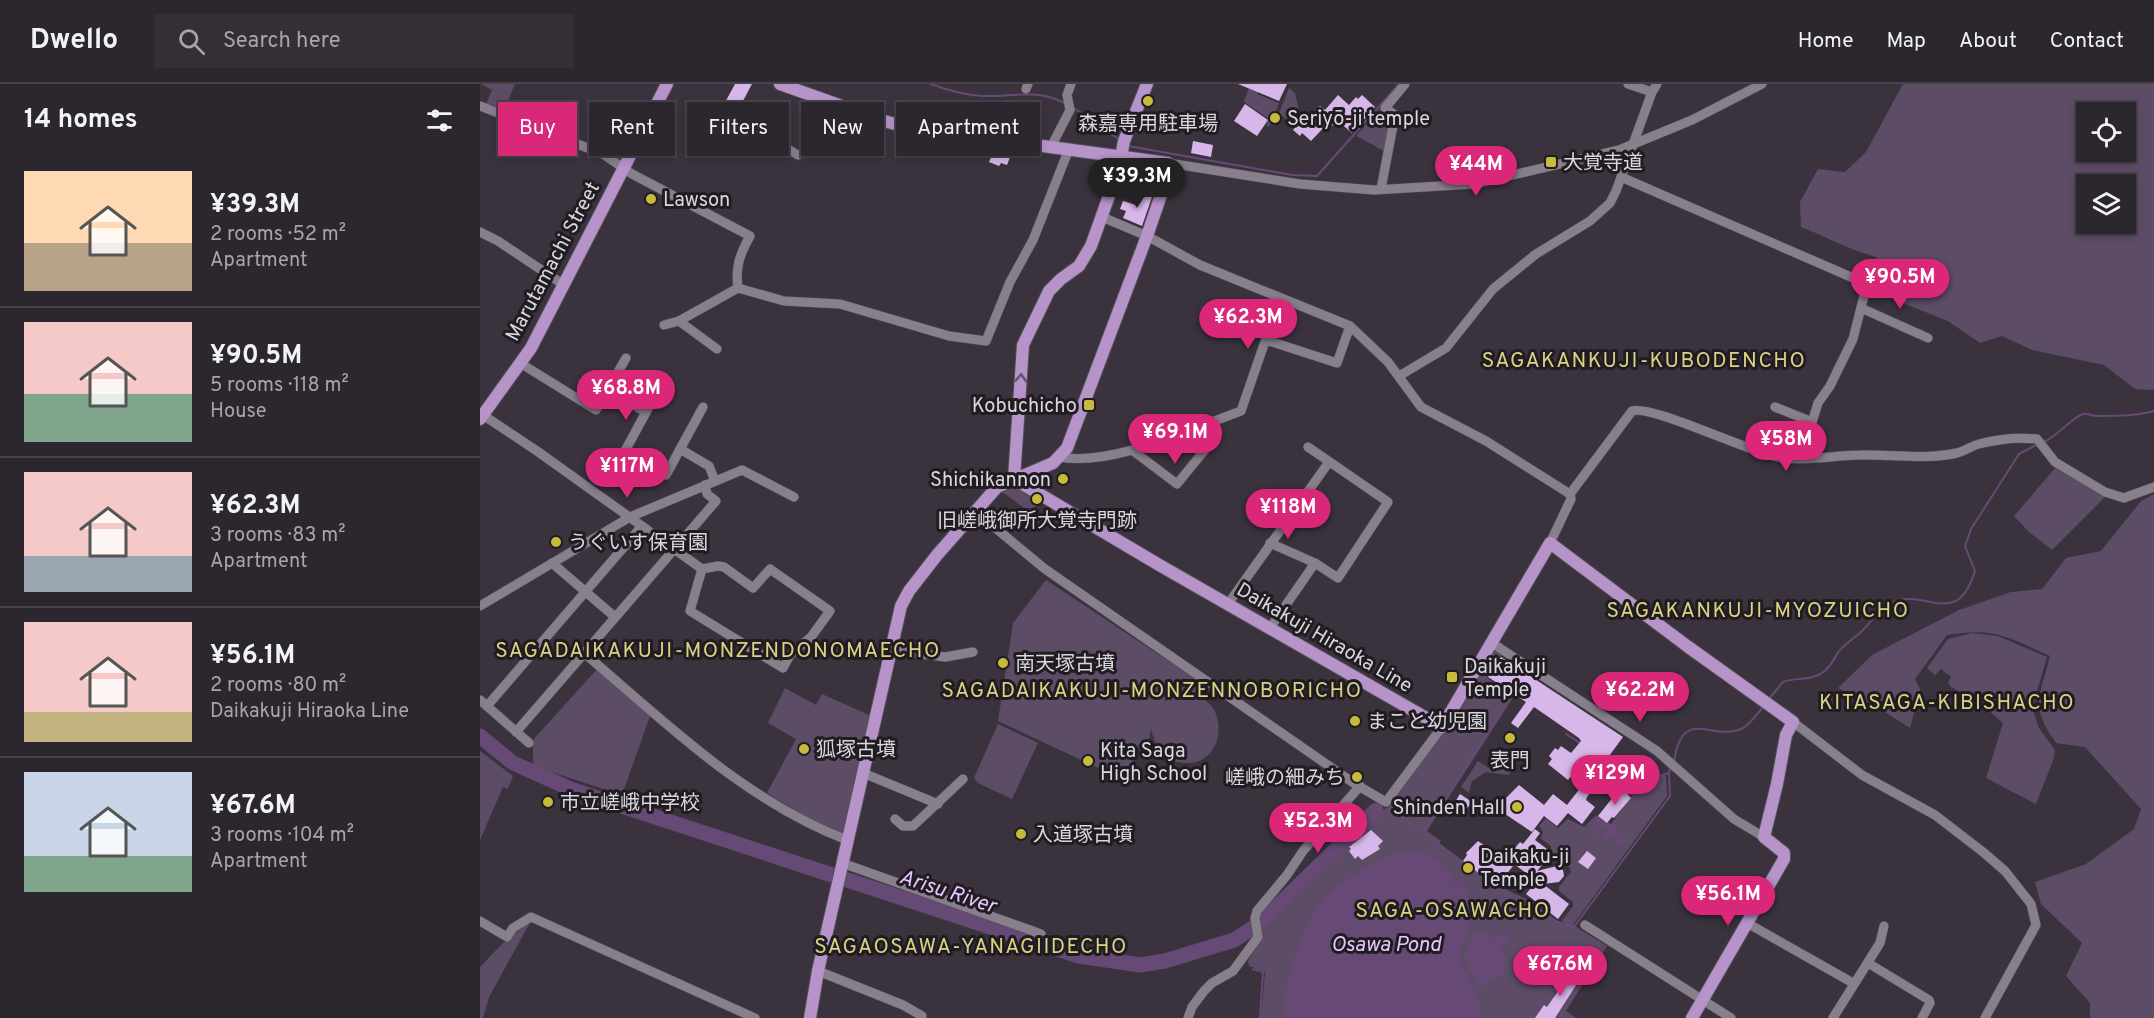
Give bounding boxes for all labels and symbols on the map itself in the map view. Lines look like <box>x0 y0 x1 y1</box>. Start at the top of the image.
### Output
marker: 森嘉専用駐車場 <box>1141 94 1155 108</box>
place label: Seriyō-ji temple <box>1287 107 1430 133</box>
marker: Seriyō-ji temple <box>1268 111 1282 125</box>
place label: 森嘉専用駐車場 <box>1078 112 1218 138</box>
pin: ¥44M <box>1440 146 1512 197</box>
place label: 大覚寺道 <box>1563 151 1643 177</box>
marker: 大覚寺道 <box>1544 155 1558 169</box>
pin: ¥39.3M <box>1088 158 1186 209</box>
street label: Marutamachi Street <box>501 178 607 346</box>
place label: Lawson <box>663 188 730 214</box>
marker: Lawson <box>644 192 658 206</box>
pin: ¥90.5M <box>1851 259 1949 310</box>
pin: ¥62.3M <box>1199 299 1297 350</box>
district label: SAGAKANKUJI-KUBODENCHO <box>1482 348 1806 375</box>
pin: ¥68.8M <box>577 370 675 421</box>
one-way arrow <box>1015 374 1028 383</box>
place label: Kobuchicho <box>972 394 1077 420</box>
marker: Kobuchicho <box>1082 398 1096 412</box>
pin: ¥69.1M <box>1126 414 1224 465</box>
pin: ¥58M <box>1750 421 1822 472</box>
pin: ¥117M <box>585 448 669 499</box>
place label: Shichikannon <box>930 468 1051 494</box>
marker: Shichikannon <box>1056 472 1070 486</box>
pin: ¥118M <box>1246 489 1330 540</box>
marker: 旧嵯峨御所大覚寺門跡 <box>1030 492 1044 506</box>
place label: 旧嵯峨御所大覚寺門跡 <box>937 509 1137 535</box>
place label: うぐいす保育園 <box>568 531 708 557</box>
marker: うぐいす保育園 <box>549 535 563 549</box>
street label: Daikakuji Hiraoka Line <box>1231 578 1417 700</box>
district label: SAGAKANKUJI-MYOZUICHO <box>1606 598 1910 625</box>
district label: SAGADAIKAKUJI-MONZENDONOMAECHO <box>495 638 941 665</box>
place label: 南天塚古墳 <box>1015 652 1115 678</box>
place label: Daikakuji Temple <box>1464 655 1546 704</box>
marker: 南天塚古墳 <box>996 656 1010 670</box>
marker: Daikakuji Temple <box>1445 670 1459 684</box>
pin: ¥62.2M <box>1591 672 1689 723</box>
district label: SAGADAIKAKUJI-MONZENNOBORICHO <box>942 678 1362 705</box>
district label: KITASAGA-KIBISHACHO <box>1819 690 2075 717</box>
place label: まこと幼児園 <box>1367 710 1487 736</box>
marker: まこと幼児園 <box>1348 714 1362 728</box>
marker: 表門 <box>1503 731 1517 745</box>
place label: 狐塚古墳 <box>816 738 896 764</box>
place label: Kita Saga High School <box>1100 739 1207 788</box>
marker: 狐塚古墳 <box>797 742 811 756</box>
place label: 表門 <box>1490 749 1530 775</box>
marker: Kita Saga High School <box>1081 754 1095 768</box>
pin: ¥129M <box>1573 755 1657 806</box>
place label: 嵯峨の細みち <box>1225 766 1345 792</box>
marker: 嵯峨の細みち <box>1350 770 1364 784</box>
place label: 市立嵯峨中学校 <box>560 791 700 817</box>
marker: 市立嵯峨中学校 <box>541 795 555 809</box>
place label: Shinden Hall <box>1393 796 1505 822</box>
marker: Shinden Hall <box>1510 800 1524 814</box>
pin: ¥52.3M <box>1269 803 1367 854</box>
place label: 入道塚古墳 <box>1033 823 1133 849</box>
marker: 入道塚古墳 <box>1014 827 1028 841</box>
place label: Daikaku-ji Temple <box>1480 845 1569 894</box>
marker: Daikaku-ji Temple <box>1461 861 1475 875</box>
water label: Arisu River <box>896 864 1001 921</box>
pin: ¥56.1M <box>1679 876 1777 927</box>
district label: SAGA-OSAWACHO <box>1355 898 1551 925</box>
water label: Osawa Pond <box>1331 932 1443 959</box>
district label: SAGAOSAWA-YANAGIIDECHO <box>814 934 1128 961</box>
pin: ¥67.6M <box>1511 946 1609 997</box>

